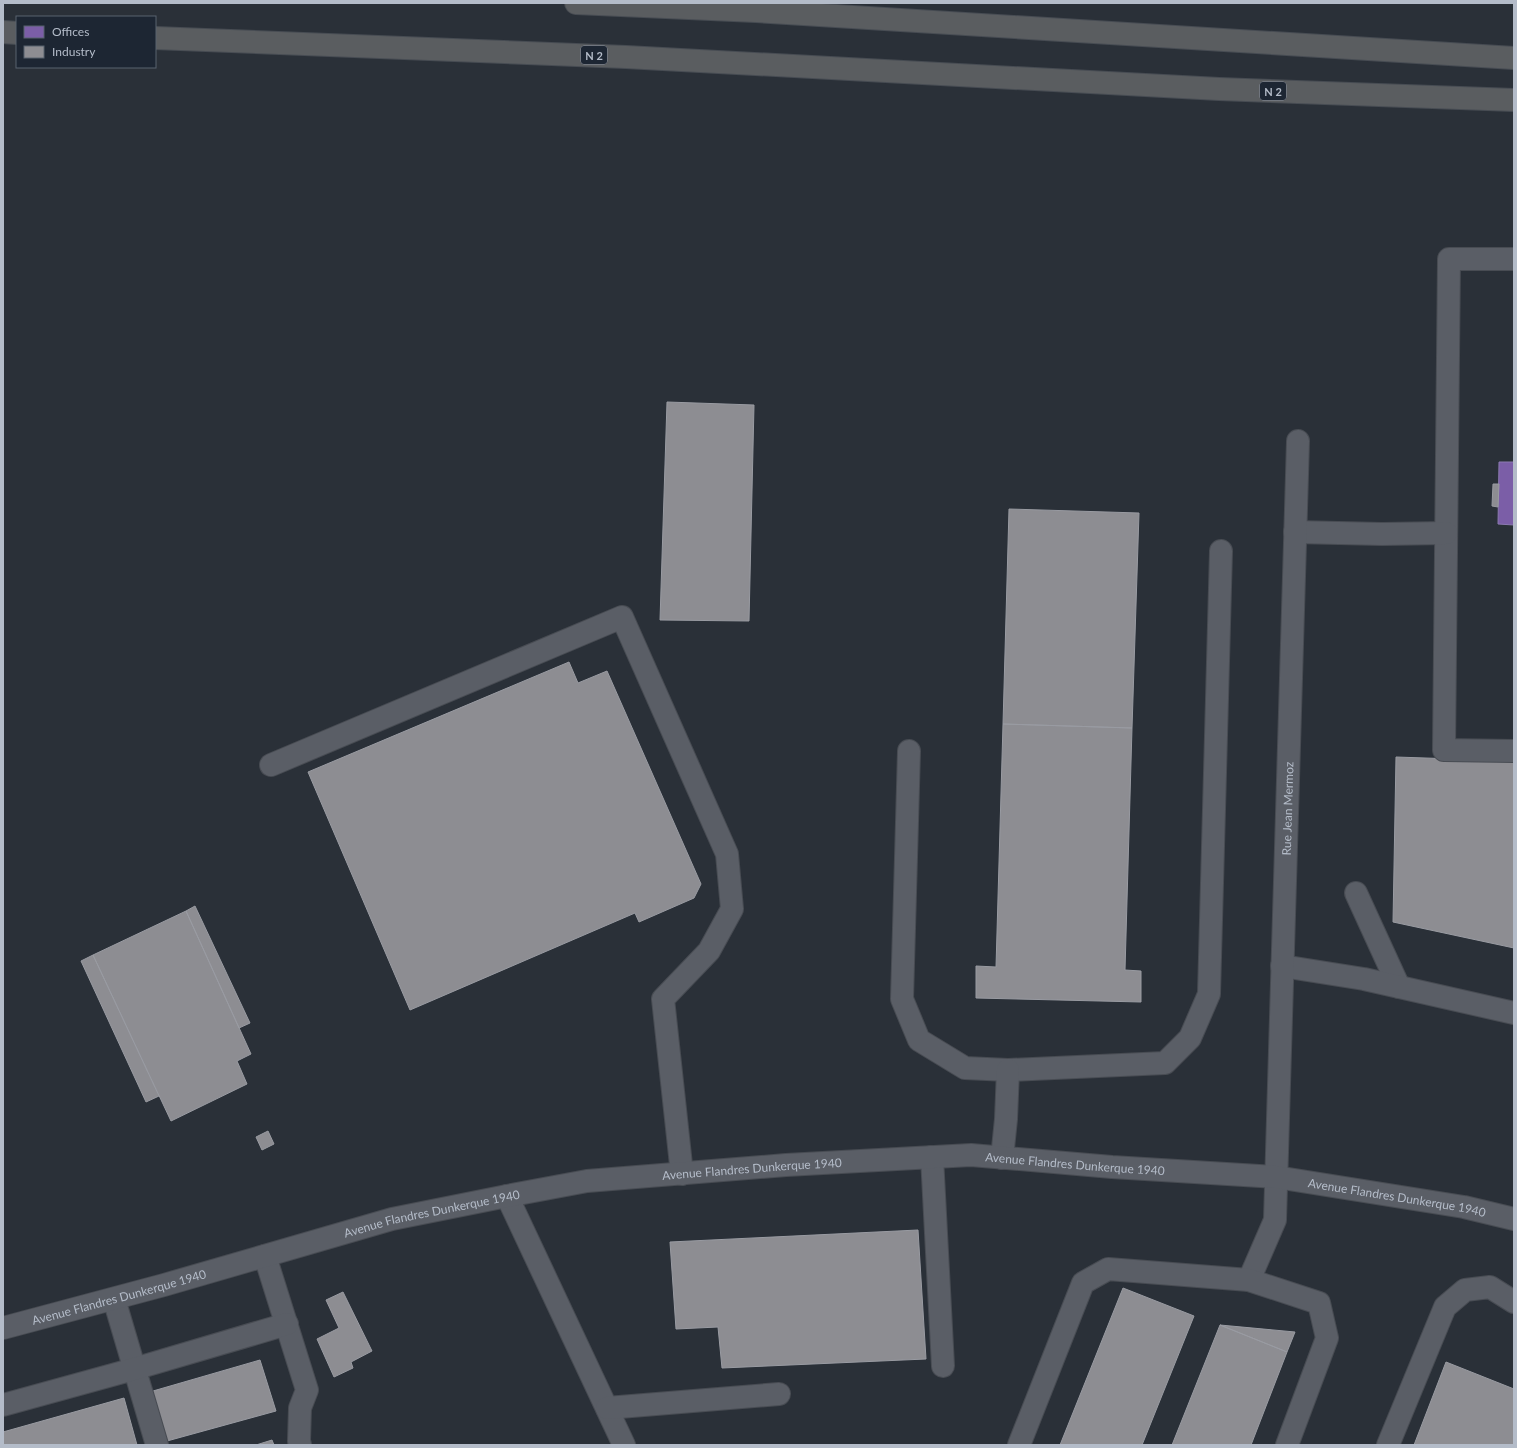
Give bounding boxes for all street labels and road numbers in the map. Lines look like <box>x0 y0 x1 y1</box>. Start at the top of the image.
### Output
road number: N 2 <box>581 46 607 64</box>
road number: N 2 <box>1260 82 1286 100</box>
street label: Rue Jean Mermoz <box>1278 761 1296 856</box>
street label: Avenue Flandres Dunkerque 1940 <box>985 1149 1165 1178</box>
street label: Avenue Flandres Dunkerque 1940 <box>661 1155 842 1182</box>
street label: Avenue Flandres Dunkerque 1940 <box>1307 1175 1487 1219</box>
street label: Avenue Flandres Dunkerque 1940 <box>342 1186 521 1240</box>
street label: Avenue Flandres Dunkerque 1940 <box>30 1266 208 1328</box>

